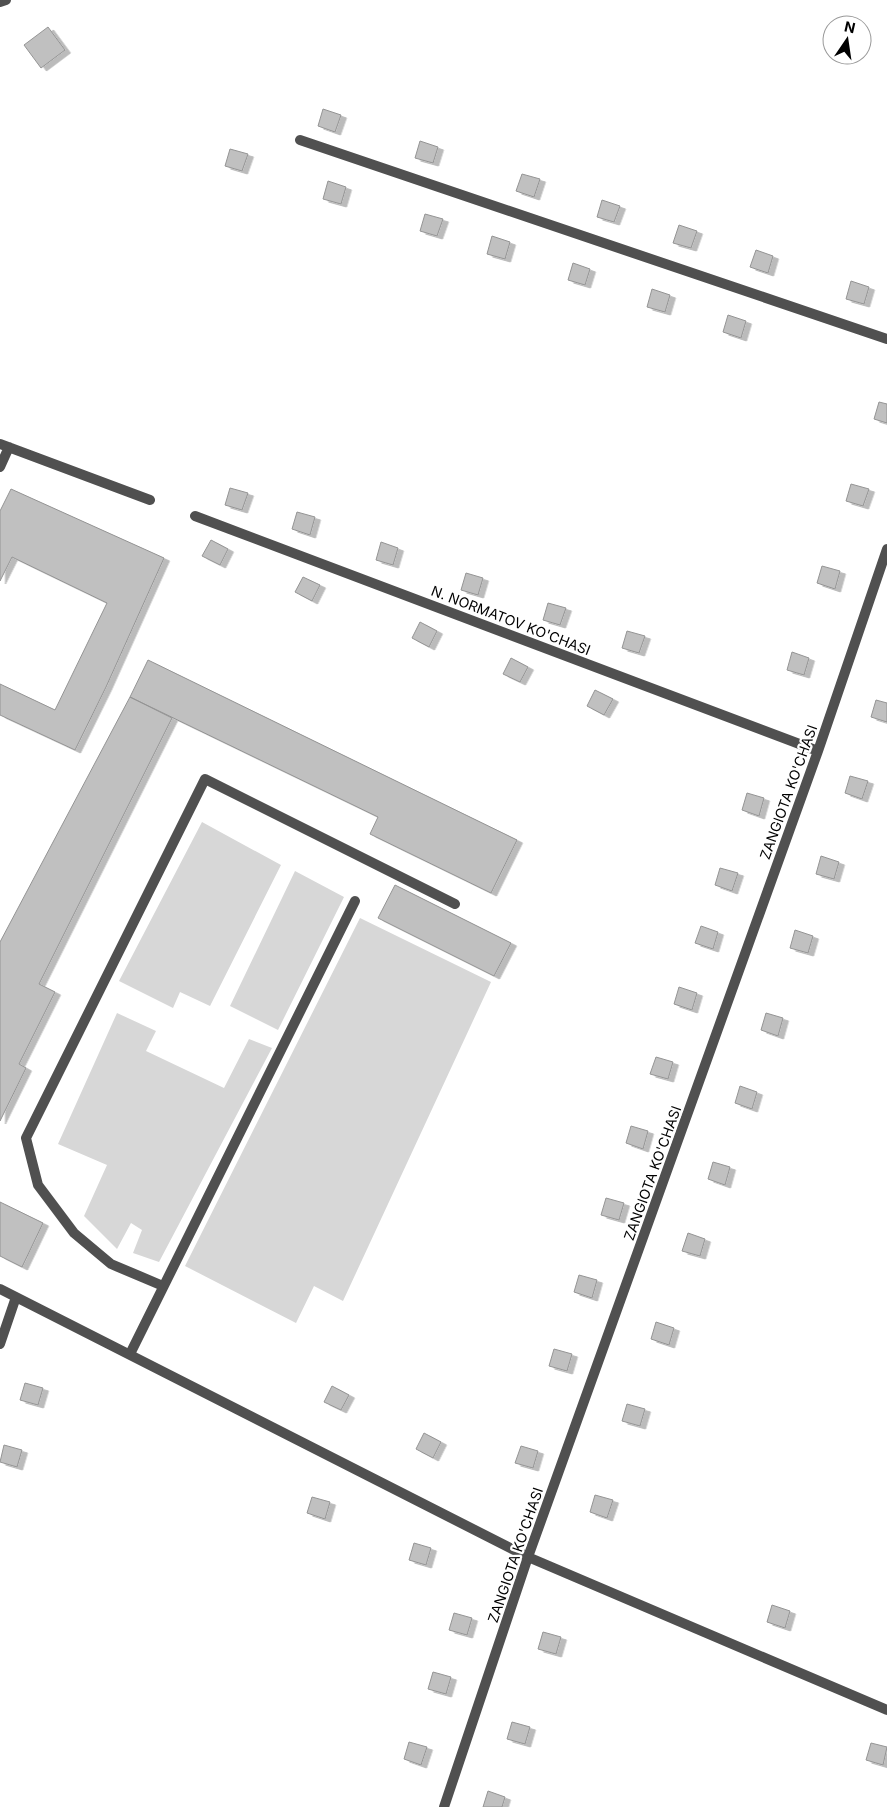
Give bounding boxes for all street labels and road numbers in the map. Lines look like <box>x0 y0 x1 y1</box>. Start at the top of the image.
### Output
street label: N. NORMATOV KO'CHASI <box>429 582 593 658</box>
street label: ZANGIOTA KO'CHASI <box>756 722 820 862</box>
street label: ZANGIOTA KO'CHASI <box>620 1103 684 1243</box>
street label: ZANGIOTA KO'CHASI <box>484 1485 546 1625</box>

